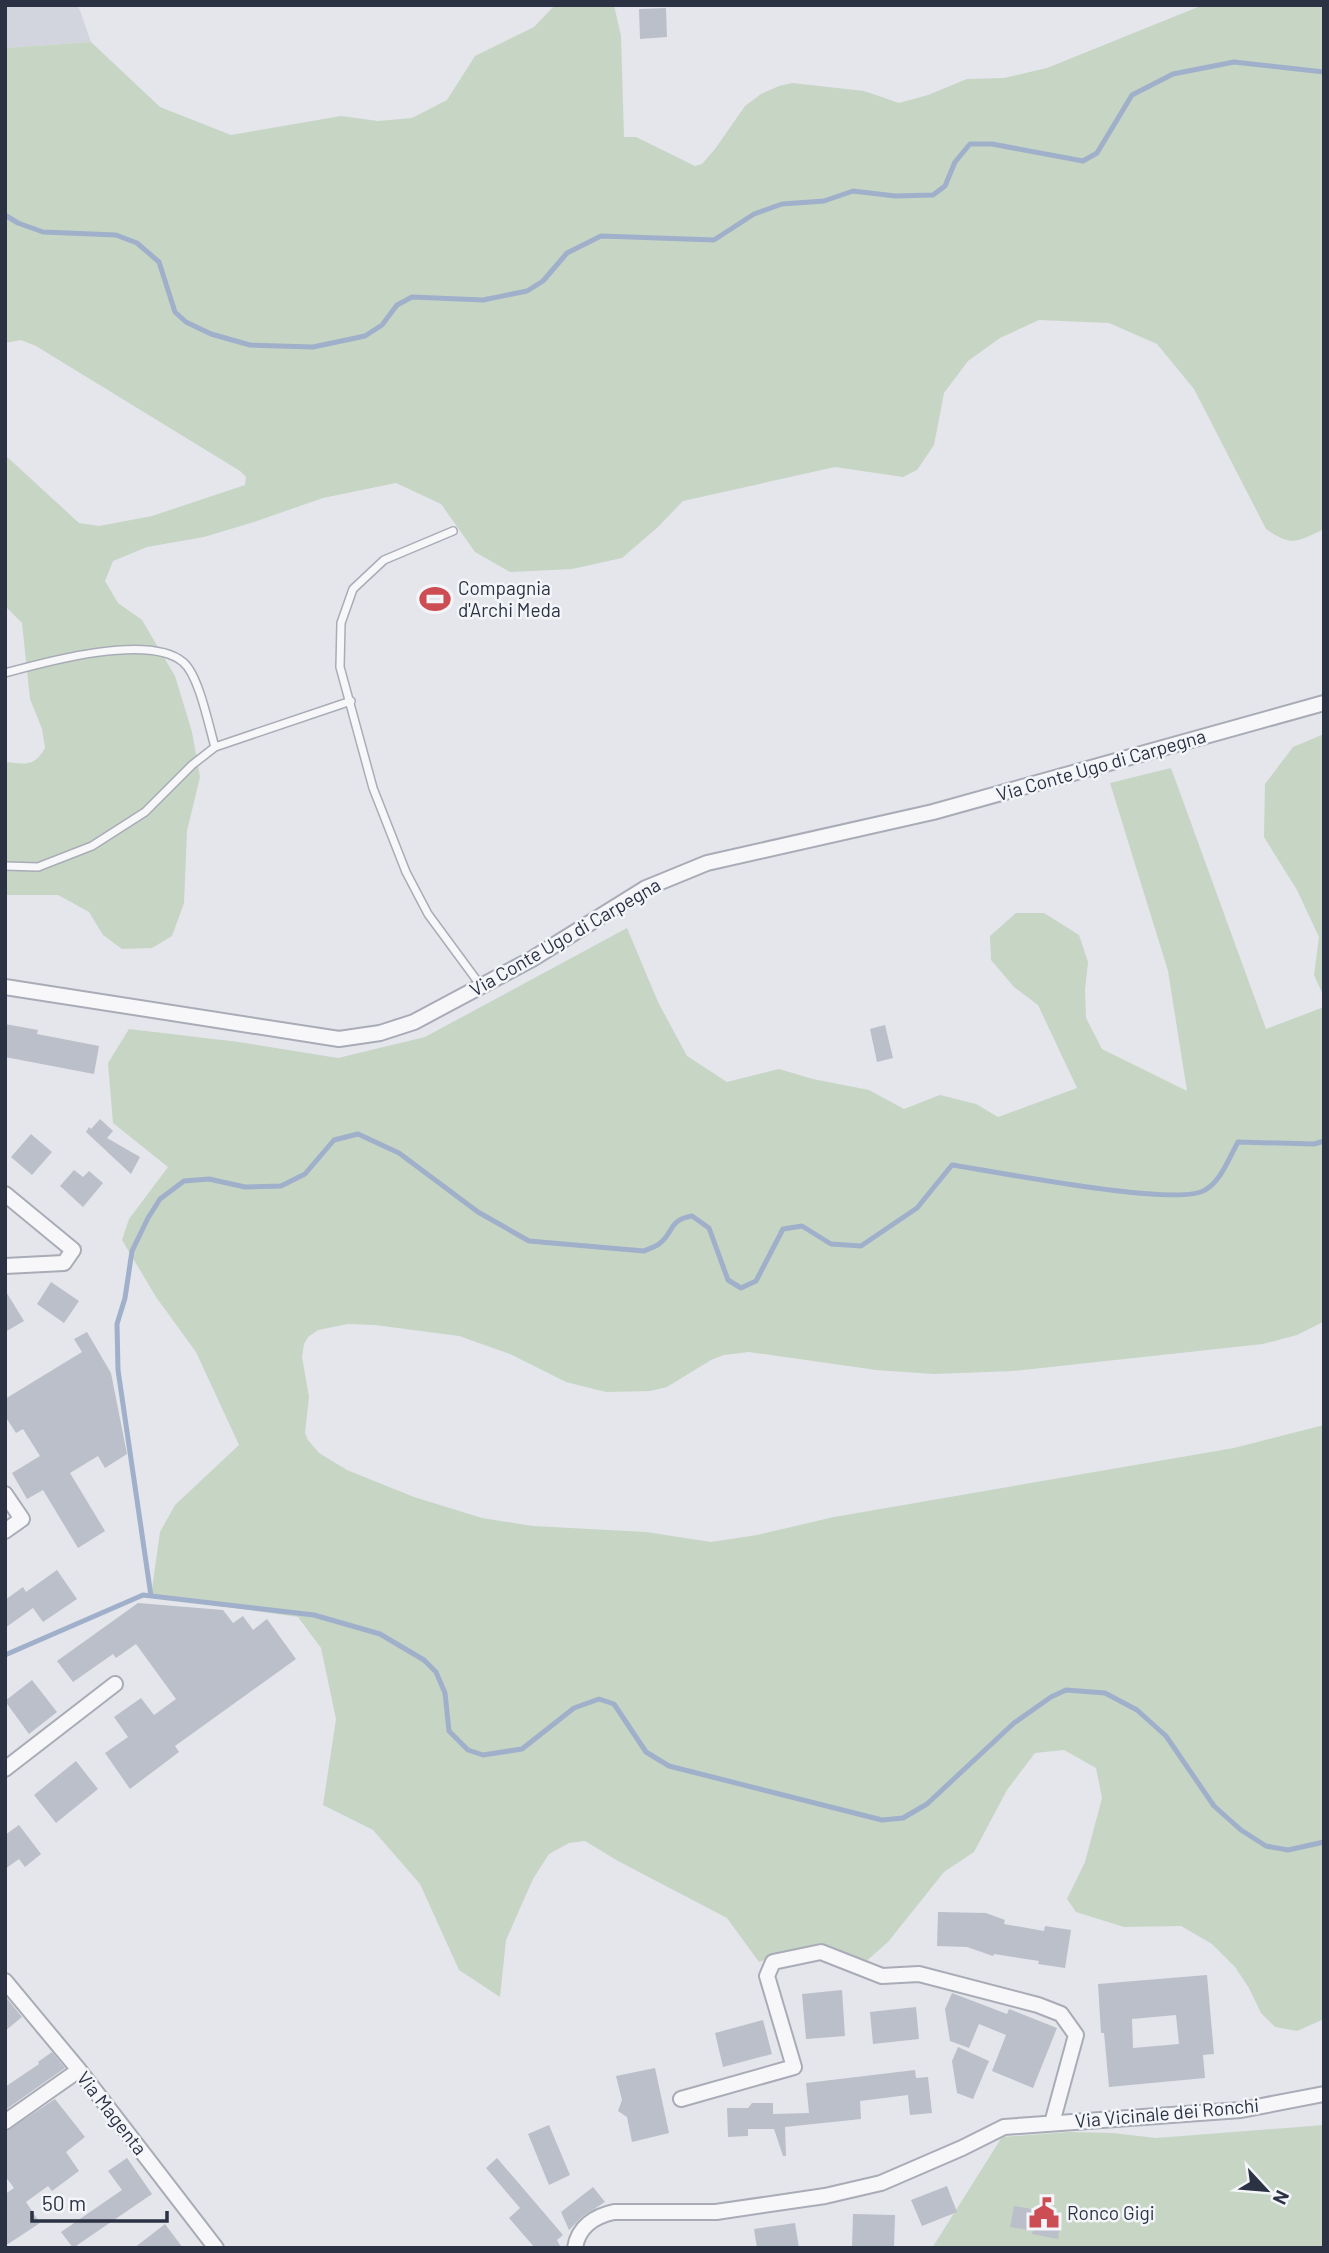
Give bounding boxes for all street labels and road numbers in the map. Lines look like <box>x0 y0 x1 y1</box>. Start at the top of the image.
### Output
street label: Via Conte Ugo di Carpegna <box>994 724 1208 805</box>
street label: Via Conte Ugo di Carpegna <box>465 872 664 1001</box>
street label: Via Magenta <box>73 2066 152 2159</box>
street label: Via Vicinale dei Ronchi <box>1074 2093 1260 2132</box>

